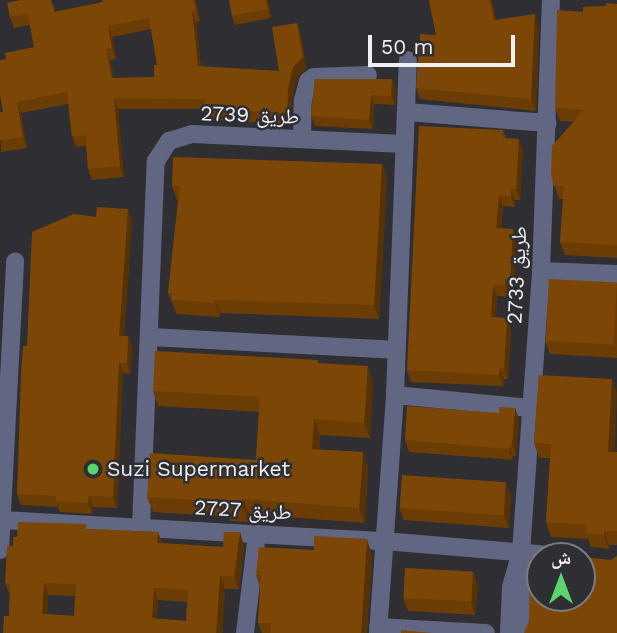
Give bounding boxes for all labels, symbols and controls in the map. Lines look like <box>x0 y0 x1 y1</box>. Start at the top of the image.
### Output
scale bar <box>372 21 519 65</box>
text: 50 m <box>381 34 433 59</box>
street label: طريق 2739 <box>200 101 300 129</box>
street label: طريق 2733 <box>502 225 532 325</box>
place label: Suzi Supermarket <box>107 456 290 482</box>
marker: Suzi Supermarket <box>85 461 101 477</box>
street label: طريق 2727 <box>194 495 292 525</box>
north arrow <box>526 542 596 612</box>
text: ش <box>551 546 571 569</box>

